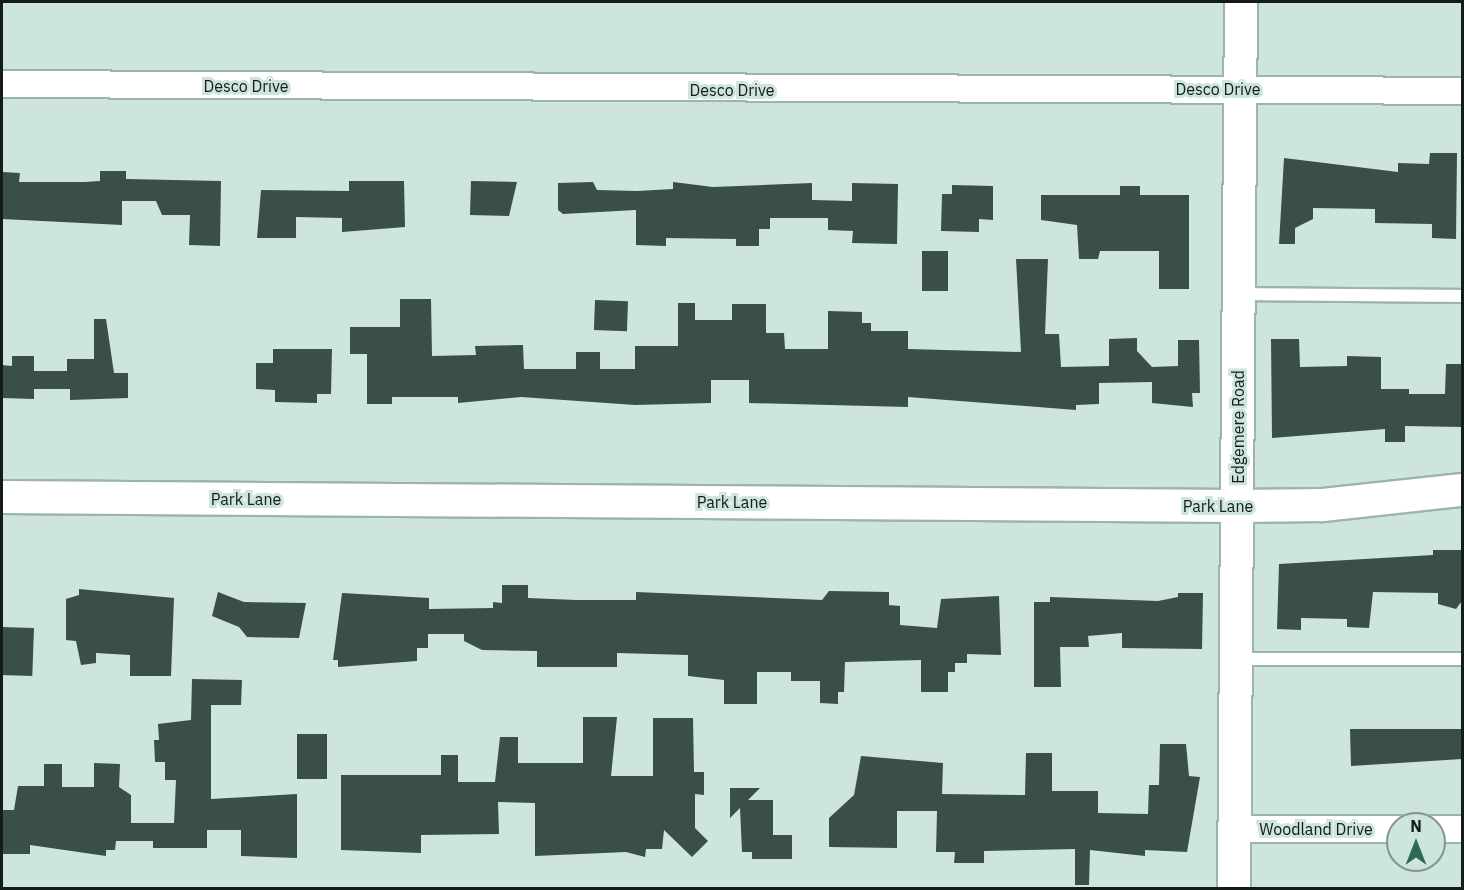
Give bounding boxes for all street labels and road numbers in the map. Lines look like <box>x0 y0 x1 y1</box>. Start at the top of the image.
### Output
street label: Desco Drive <box>203 76 289 96</box>
street label: Desco Drive <box>1175 79 1261 99</box>
street label: Desco Drive <box>689 80 775 100</box>
street label: Edgemere Road <box>1228 370 1248 484</box>
street label: Park Lane <box>211 489 281 509</box>
street label: Park Lane <box>697 492 767 512</box>
street label: Park Lane <box>1183 496 1253 516</box>
street label: Woodland Drive <box>1259 819 1373 839</box>

